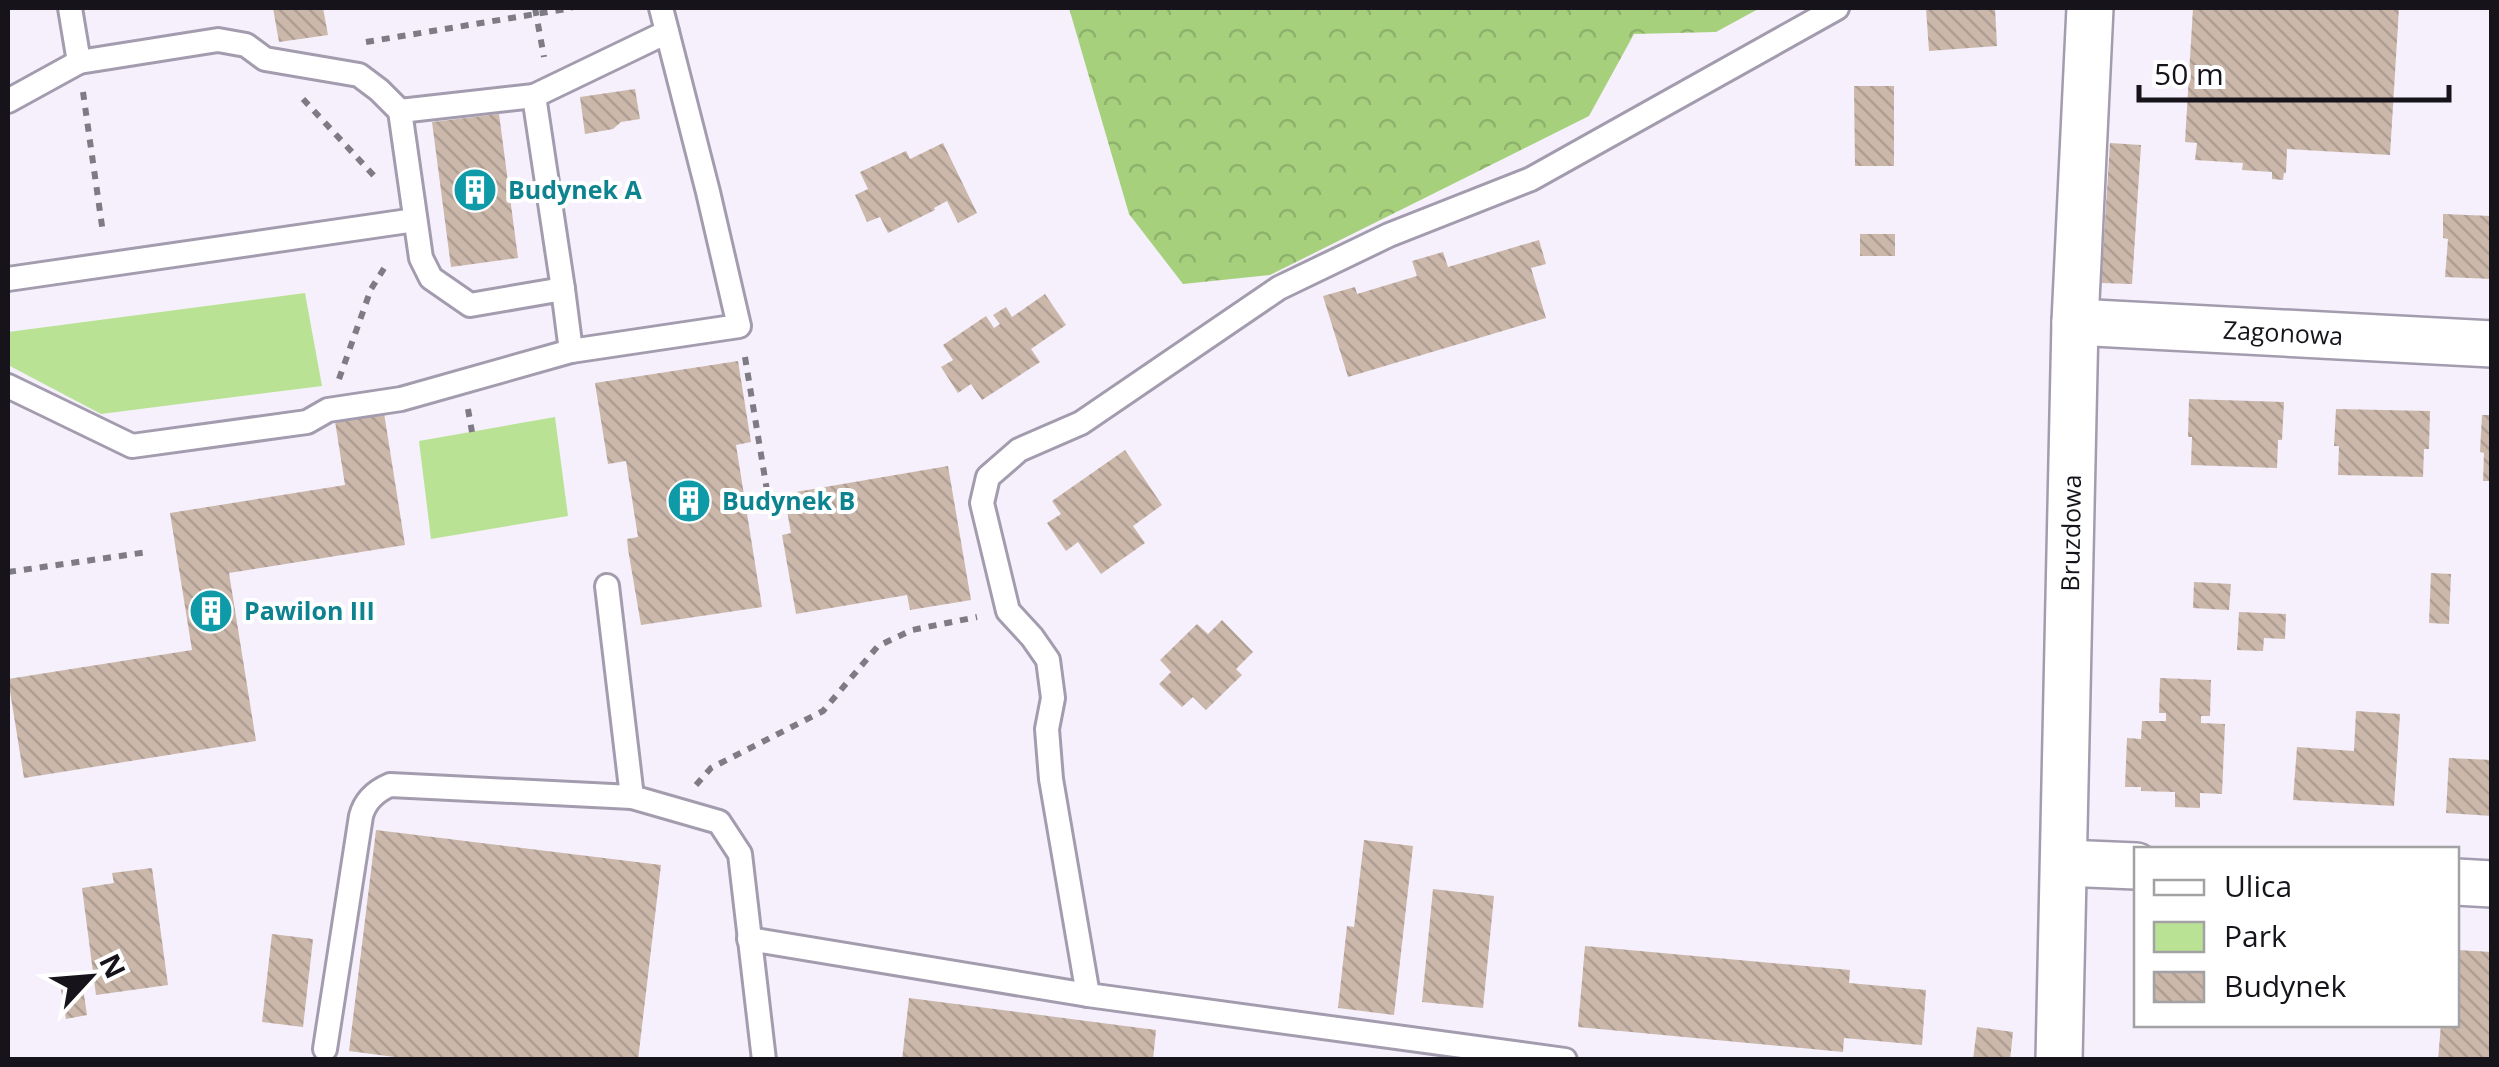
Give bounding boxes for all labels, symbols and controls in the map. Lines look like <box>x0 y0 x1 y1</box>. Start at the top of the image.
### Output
scale bar <box>2139 40 2449 102</box>
text: 50 m <box>2154 53 2224 94</box>
building icon: Budynek A <box>452 167 498 213</box>
place label: Budynek A <box>508 172 642 206</box>
street label: Zagonowa <box>2222 312 2344 352</box>
street label: Bruzdowa <box>2052 474 2088 592</box>
building icon: Budynek B <box>666 478 712 524</box>
place label: Budynek B <box>722 483 855 517</box>
building icon: Pawilon III <box>188 588 234 634</box>
place label: Pawilon III <box>244 593 375 627</box>
legend <box>2134 847 2459 1027</box>
text: Ulica <box>2224 865 2292 906</box>
text: Park <box>2224 915 2287 956</box>
north arrow <box>40 927 140 1027</box>
text: N <box>91 947 135 984</box>
text: Budynek <box>2224 965 2346 1006</box>

